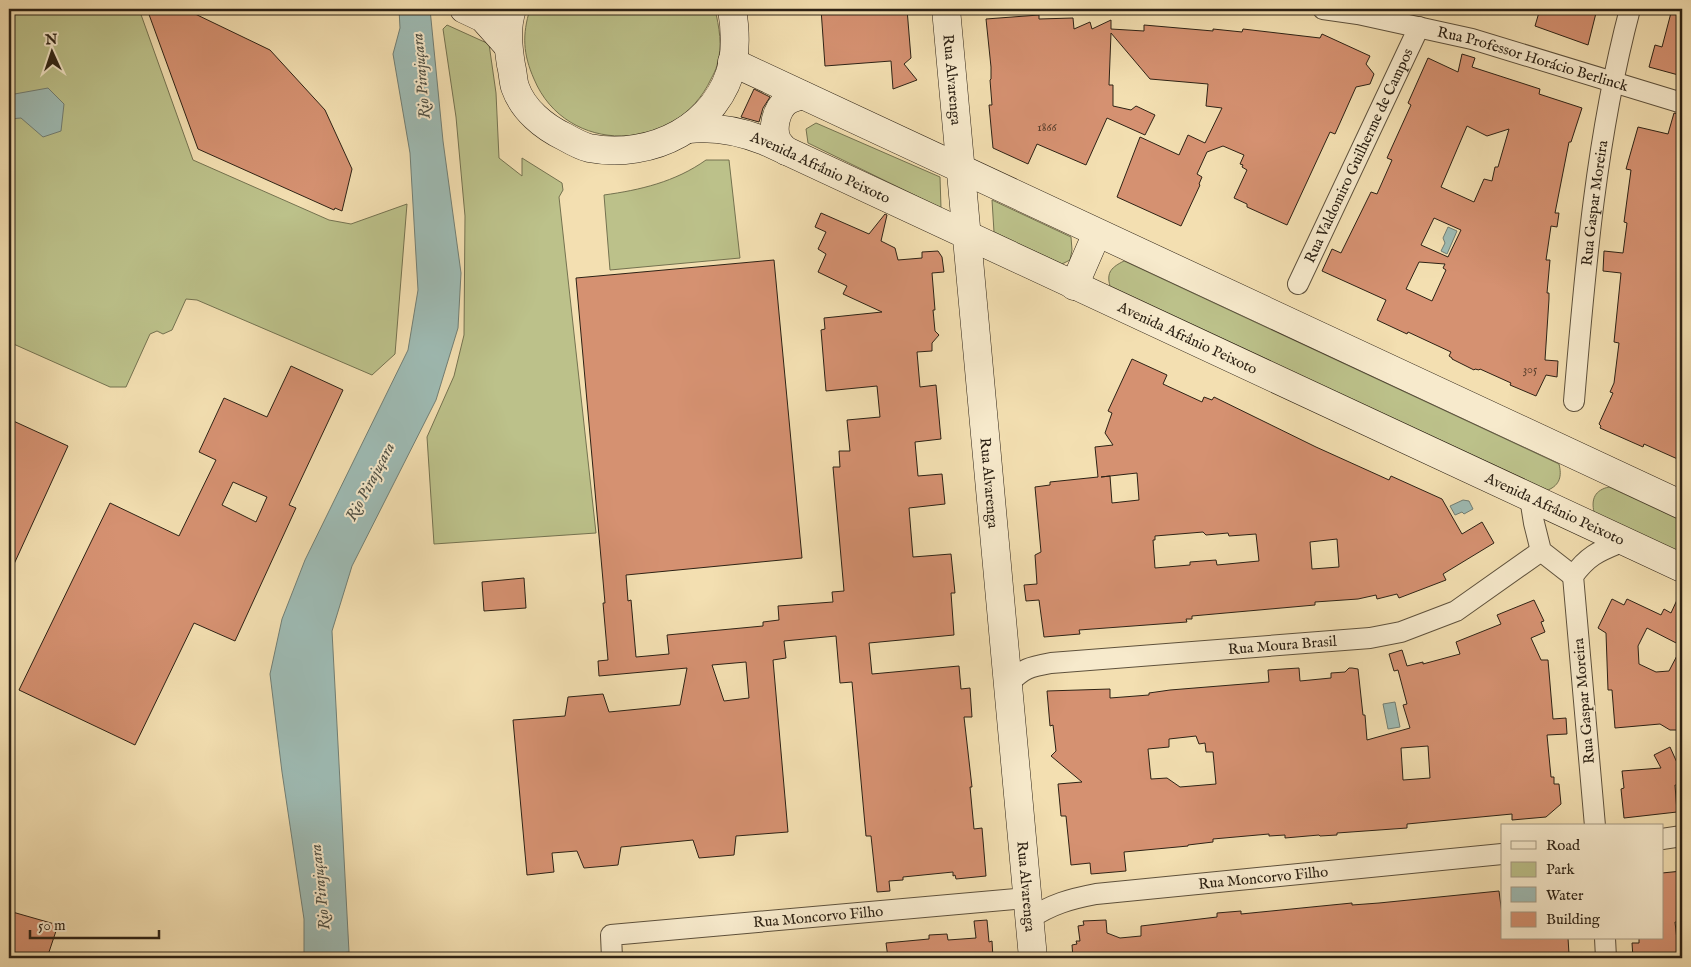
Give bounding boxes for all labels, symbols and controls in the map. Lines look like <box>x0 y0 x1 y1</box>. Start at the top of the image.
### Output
street label: Rua Professor Horácio Berlinck <box>1436 22 1632 96</box>
north arrow <box>28 28 78 78</box>
text: N <box>44 31 58 49</box>
water label: Rio Pirajuçara <box>408 32 436 120</box>
street label: Rua Alvarenga <box>939 33 966 126</box>
street label: Rua Valdomiro Guilherme de Campos <box>1300 45 1417 266</box>
house number: 1866 <box>1037 120 1058 135</box>
street label: Avenida Afrânio Peixoto <box>747 127 893 208</box>
street label: Rua Gaspar Moreira <box>1577 138 1612 267</box>
street label: Avenida Afrânio Peixoto <box>1114 297 1261 378</box>
house number: 305 <box>1523 362 1538 377</box>
street label: Rua Alvarenga <box>976 437 1003 530</box>
water label: Rio Pirajuçara <box>342 439 400 525</box>
street label: Avenida Afrânio Peixoto <box>1481 468 1628 549</box>
street label: Rua Moura Brasil <box>1227 631 1338 659</box>
street label: Rua Gaspar Moreira <box>1569 637 1599 765</box>
legend <box>1501 824 1664 940</box>
text: Road <box>1546 836 1581 855</box>
street label: Rua Alvarenga <box>1013 840 1040 933</box>
water label: Rio Pirajuçara <box>307 843 335 931</box>
text: Park <box>1546 860 1576 879</box>
street label: Rua Moncorvo Filho <box>1197 862 1329 893</box>
text: Water <box>1546 886 1584 905</box>
street label: Rua Moncorvo Filho <box>752 901 884 932</box>
scale bar <box>30 907 159 939</box>
text: Building <box>1546 910 1601 929</box>
text: 50 m <box>38 916 66 935</box>

